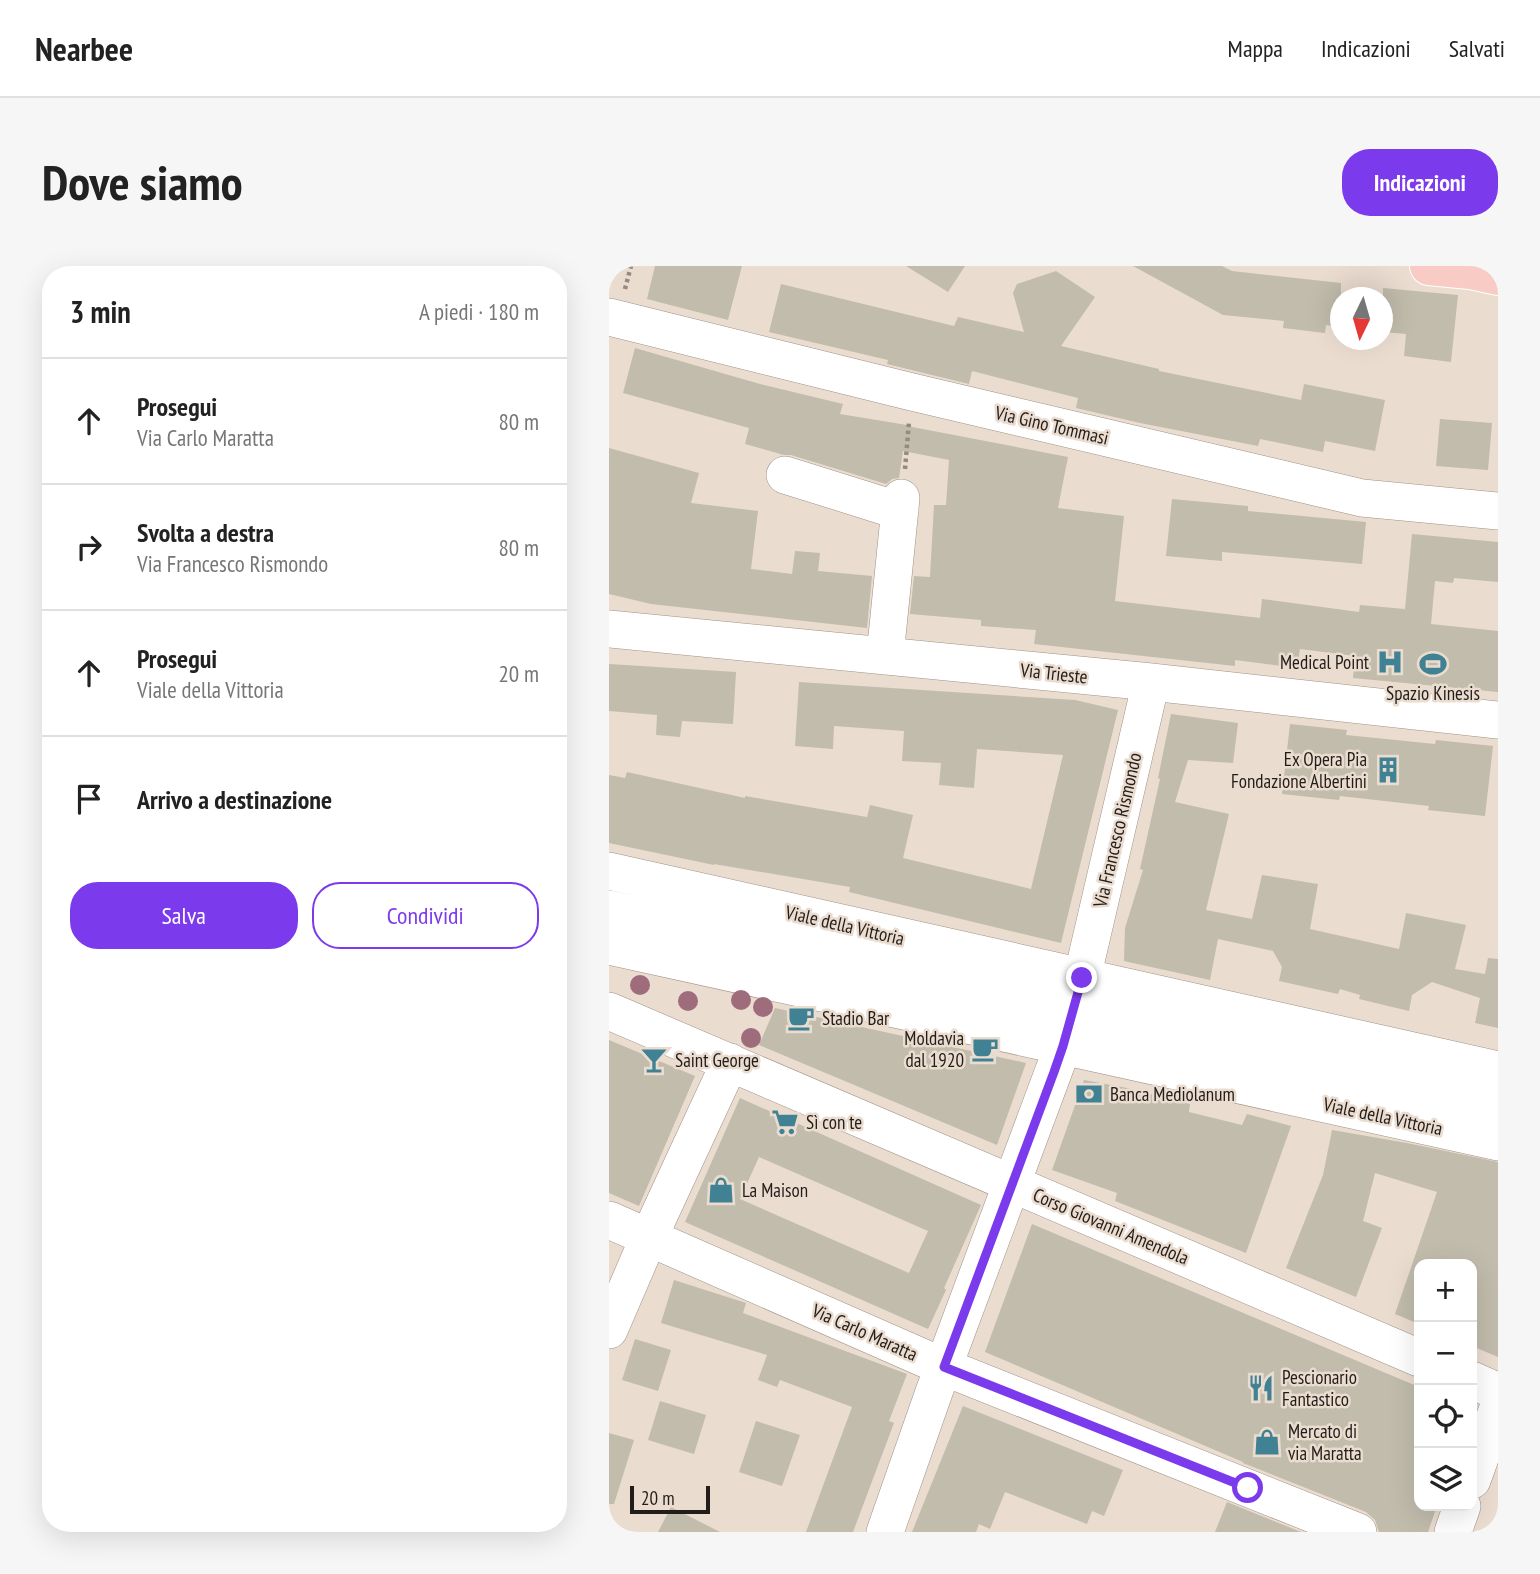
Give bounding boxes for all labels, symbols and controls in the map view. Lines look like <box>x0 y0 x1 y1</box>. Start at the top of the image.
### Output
text: Nearbee <box>35 27 133 70</box>
text: Mappa <box>1228 33 1283 64</box>
text: Indicazioni <box>1321 33 1411 64</box>
text: Salvati <box>1449 33 1505 64</box>
button: Indicazioni <box>1342 149 1498 216</box>
text: Dove siamo <box>42 150 243 214</box>
north arrow <box>1330 287 1393 350</box>
text: 3 min <box>70 292 131 331</box>
text: A piedi · 180 m <box>419 297 539 326</box>
text: Prosegui <box>137 390 217 423</box>
street label: Via Gino Tommasi <box>992 400 1111 450</box>
icon: ahead <box>70 402 108 440</box>
text: 80 m <box>498 407 539 436</box>
text: Via Carlo Maratta <box>137 423 274 452</box>
text: Svolta a destra <box>137 516 274 549</box>
icon: right <box>70 528 108 566</box>
text: 80 m <box>498 533 539 562</box>
text: Via Francesco Rismondo <box>137 549 328 578</box>
text: Prosegui <box>137 642 217 675</box>
hospital icon: Medical Point <box>1375 647 1405 677</box>
sports icon: Spazio Kinesis <box>1418 649 1448 679</box>
place label: Medical Point <box>1280 650 1370 674</box>
icon: ahead <box>70 654 108 692</box>
street label: Via Trieste <box>1018 657 1089 688</box>
text: 20 m <box>498 659 539 688</box>
text: Viale della Vittoria <box>137 675 284 704</box>
place label: Spazio Kinesis <box>1386 681 1480 705</box>
place label: Ex Opera Pia Fondazione Albertini <box>1231 747 1367 793</box>
street label: Via Francesco Rismondo <box>1087 750 1146 911</box>
building icon: Ex Opera Pia Fondazione Albertini <box>1373 755 1403 785</box>
icon: arrive <box>70 780 108 818</box>
text: Arrivo a destinazione <box>137 783 332 816</box>
button: Salva <box>70 882 298 949</box>
button: Condividi <box>312 882 539 949</box>
street label: Viale della Vittoria <box>782 899 907 950</box>
route end <box>1066 962 1097 993</box>
cafe icon: Stadio Bar <box>786 1003 816 1033</box>
place label: Stadio Bar <box>822 1006 890 1030</box>
place label: Moldavia dal 1920 <box>904 1026 964 1072</box>
cafe icon: Moldavia dal 1920 <box>970 1034 1000 1064</box>
bar icon: Saint George <box>639 1045 669 1075</box>
place label: Saint George <box>675 1048 759 1072</box>
bank icon: Banca Mediolanum <box>1074 1079 1104 1109</box>
place label: Banca Mediolanum <box>1110 1082 1235 1106</box>
street label: Viale della Vittoria <box>1320 1091 1445 1140</box>
supermarket icon: Sì con te <box>770 1107 800 1137</box>
place label: Sì con te <box>806 1110 862 1134</box>
shop icon: La Maison <box>706 1175 736 1205</box>
place label: La Maison <box>742 1178 808 1202</box>
street label: Corso Giovanni Amendola <box>1029 1182 1193 1270</box>
map controls <box>1414 1259 1477 1511</box>
button: + <box>1414 1259 1477 1322</box>
street label: Via Carlo Maratta <box>808 1298 922 1366</box>
button: − <box>1414 1322 1477 1385</box>
place label: Pescionario Fantastico <box>1282 1365 1357 1411</box>
restaurant icon: Pescionario Fantastico <box>1246 1373 1276 1403</box>
button: locate <box>1414 1385 1477 1448</box>
place label: Mercato di via Maratta <box>1288 1419 1362 1465</box>
shop icon: Mercato di via Maratta <box>1252 1427 1282 1457</box>
button: layers <box>1414 1448 1477 1511</box>
route start <box>1232 1472 1263 1503</box>
scale bar <box>630 1483 711 1515</box>
text: 20 m <box>641 1486 675 1510</box>

